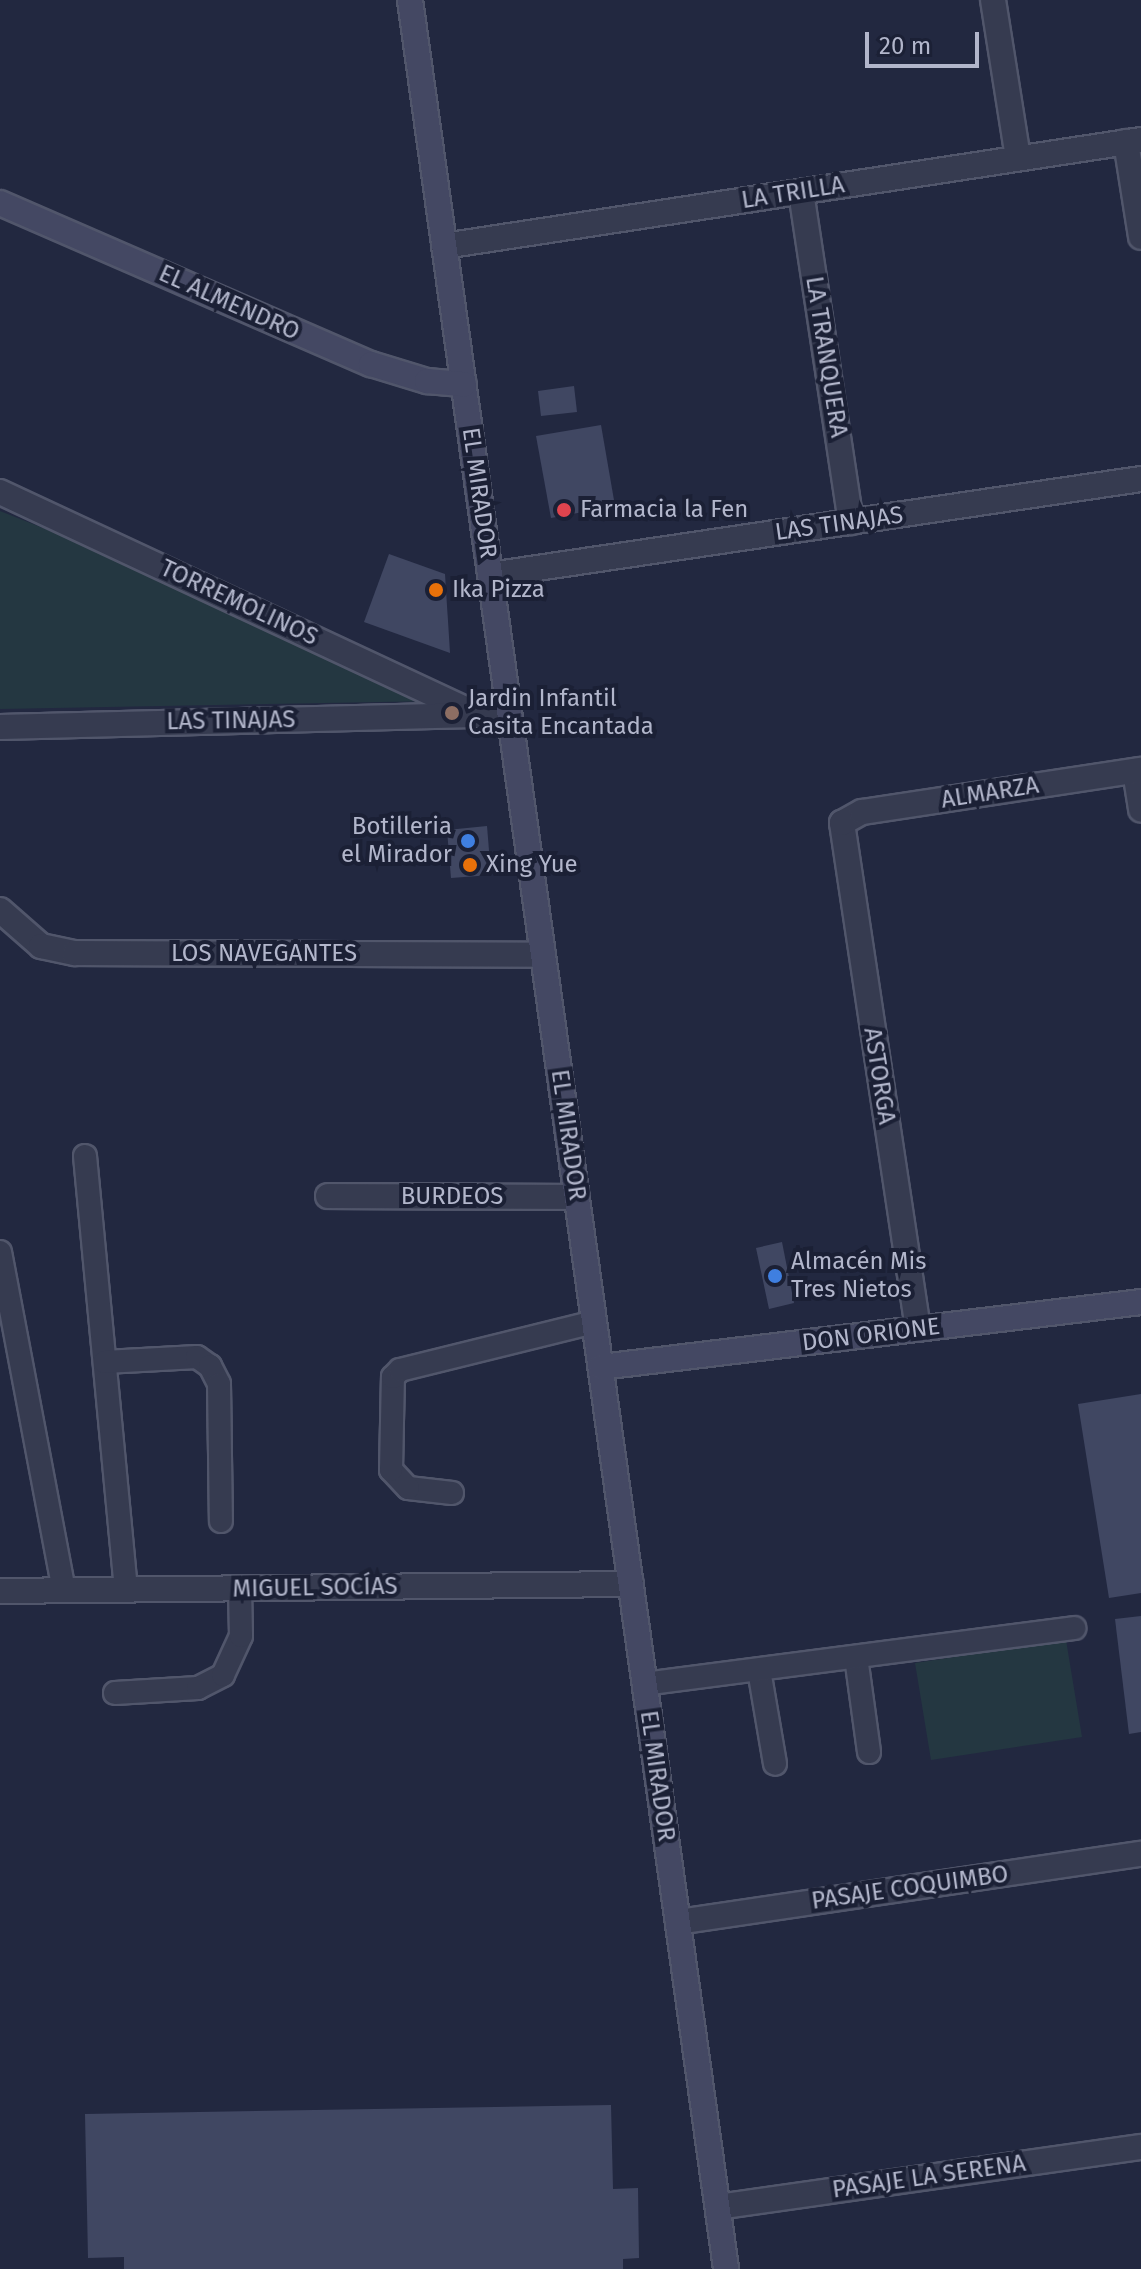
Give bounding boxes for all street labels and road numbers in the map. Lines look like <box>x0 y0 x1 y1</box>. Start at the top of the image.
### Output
street label: LA TRILLA <box>740 171 846 215</box>
street label: EL ALMENDRO <box>154 259 304 347</box>
street label: LA TRANQUERA <box>799 274 853 440</box>
street label: EL MIRADOR <box>456 426 502 560</box>
street label: LAS TINAJAS <box>773 501 905 547</box>
street label: TORREMOLINOS <box>156 554 322 652</box>
street label: LAS TINAJAS <box>166 705 296 737</box>
street label: ALMARZA <box>939 771 1041 815</box>
street label: LOS NAVEGANTES <box>171 940 357 968</box>
street label: ASTORGA <box>857 1026 901 1126</box>
street label: EL MIRADOR <box>545 1068 591 1202</box>
street label: BURDEOS <box>401 1183 503 1211</box>
street label: DON ORIONE <box>800 1312 942 1358</box>
street label: MIGUEL SOCÍAS <box>232 1572 398 1604</box>
street label: EL MIRADOR <box>634 1709 680 1843</box>
street label: PASAJE COQUIMBO <box>810 1860 1010 1916</box>
street label: PASAJE LA SERENA <box>830 2149 1028 2205</box>

